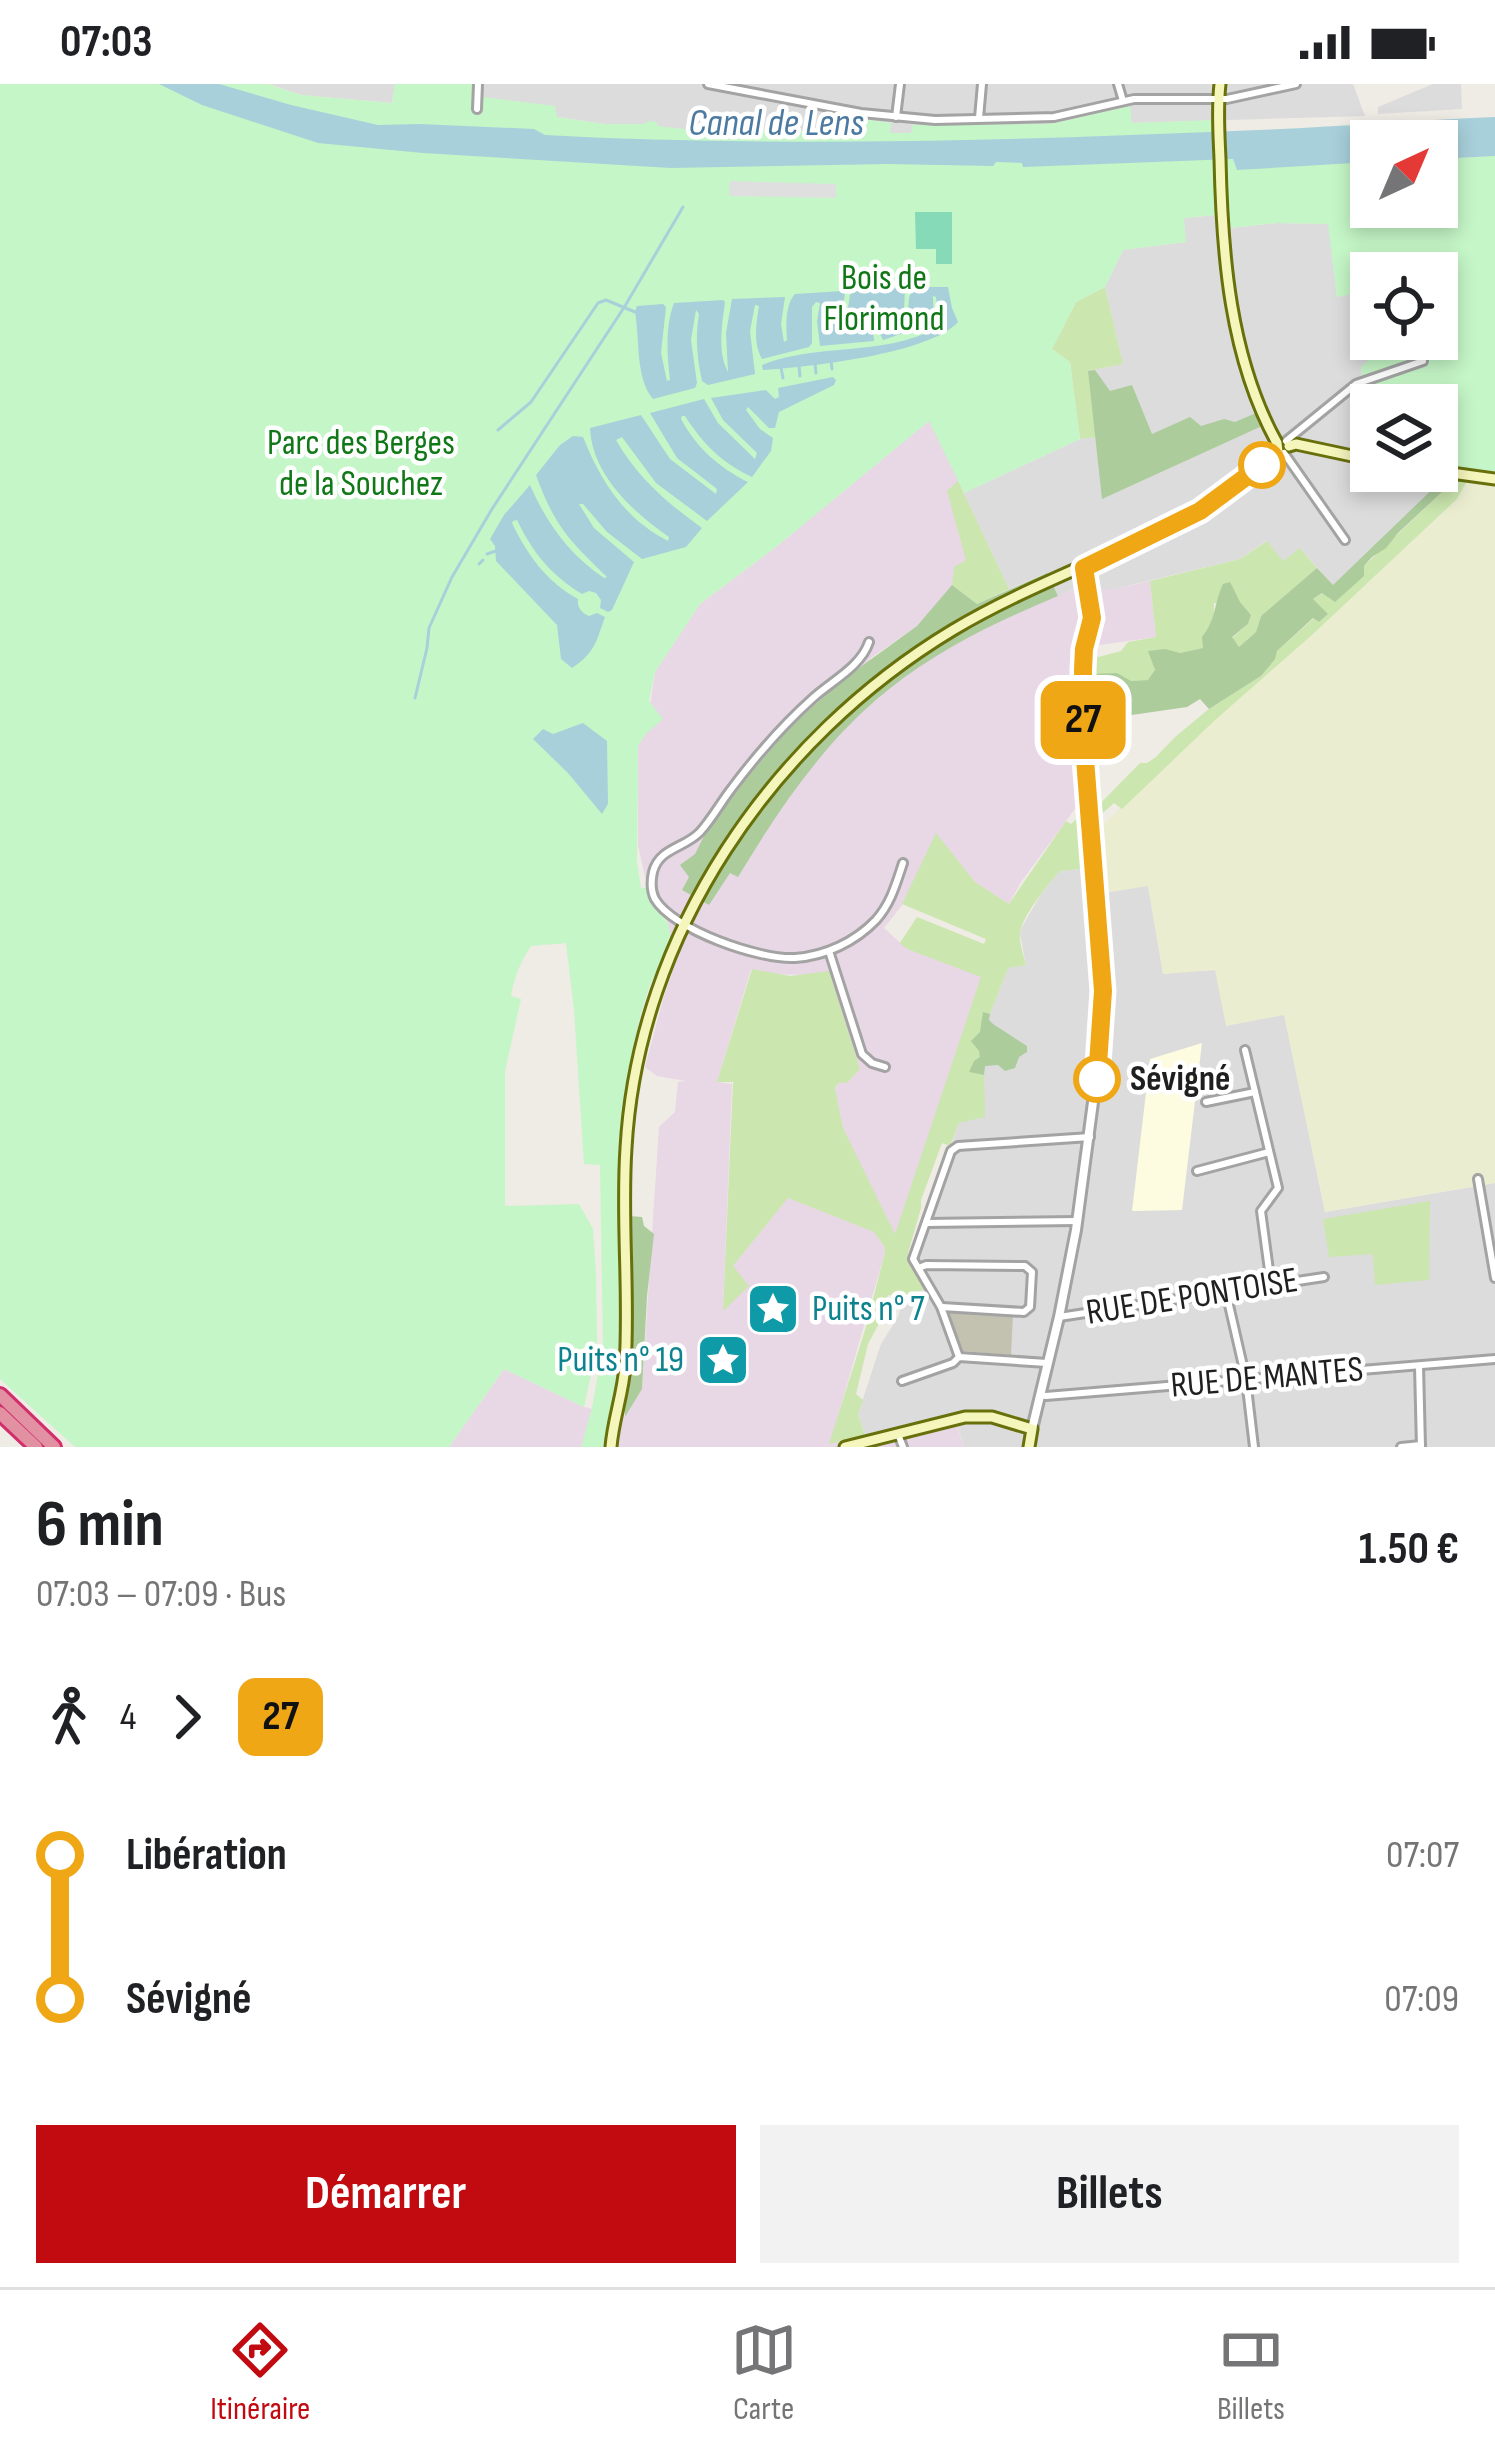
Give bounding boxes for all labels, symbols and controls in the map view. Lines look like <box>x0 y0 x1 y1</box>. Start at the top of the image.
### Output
text: 07:03 <box>60 15 152 70</box>
water label: Canal de Lens <box>688 100 864 147</box>
north arrow <box>1350 120 1458 228</box>
map controls <box>1350 120 1458 492</box>
button: locate <box>1350 252 1458 360</box>
park label: Bois de Florimond <box>824 257 944 341</box>
button: layers <box>1350 384 1458 492</box>
park label: Parc des Berges de la Souchez <box>267 422 455 506</box>
unlabelled marker <box>1240 443 1284 487</box>
line badge: 27 <box>1029 681 1137 759</box>
text: 27 <box>1065 694 1101 745</box>
marker: Sévigné <box>1075 1057 1119 1101</box>
place label: Sévigné <box>1130 1058 1230 1101</box>
street label: RUE DE PONTOISE <box>1083 1259 1301 1335</box>
place icon: Puits n° 7 <box>745 1281 801 1337</box>
place label: Puits n° 7 <box>812 1288 925 1331</box>
place icon: Puits n° 19 <box>695 1332 751 1388</box>
place label: Puits n° 19 <box>557 1339 684 1382</box>
street label: RUE DE MANTES <box>1169 1348 1365 1408</box>
text: 6 min <box>36 1486 164 1565</box>
text: 1.50 € <box>1359 1522 1459 1577</box>
text: 07:03 – 07:09 · Bus <box>36 1571 286 1618</box>
icon: walk <box>36 1684 102 1750</box>
icon: forward <box>154 1684 220 1750</box>
text: 27 <box>262 1691 299 1742</box>
text: 4 <box>120 1694 136 1741</box>
text: Libération <box>126 1828 287 1883</box>
text: 07:07 <box>1386 1832 1459 1879</box>
text: Sévigné <box>126 1972 251 2027</box>
text: 07:09 <box>1384 1976 1459 2023</box>
button: Démarrer <box>36 2125 736 2263</box>
button: Billets <box>760 2125 1459 2263</box>
tab: Itinéraire <box>210 2317 310 2429</box>
tab: Carte <box>731 2317 797 2429</box>
tab: Billets <box>1217 2317 1285 2429</box>

